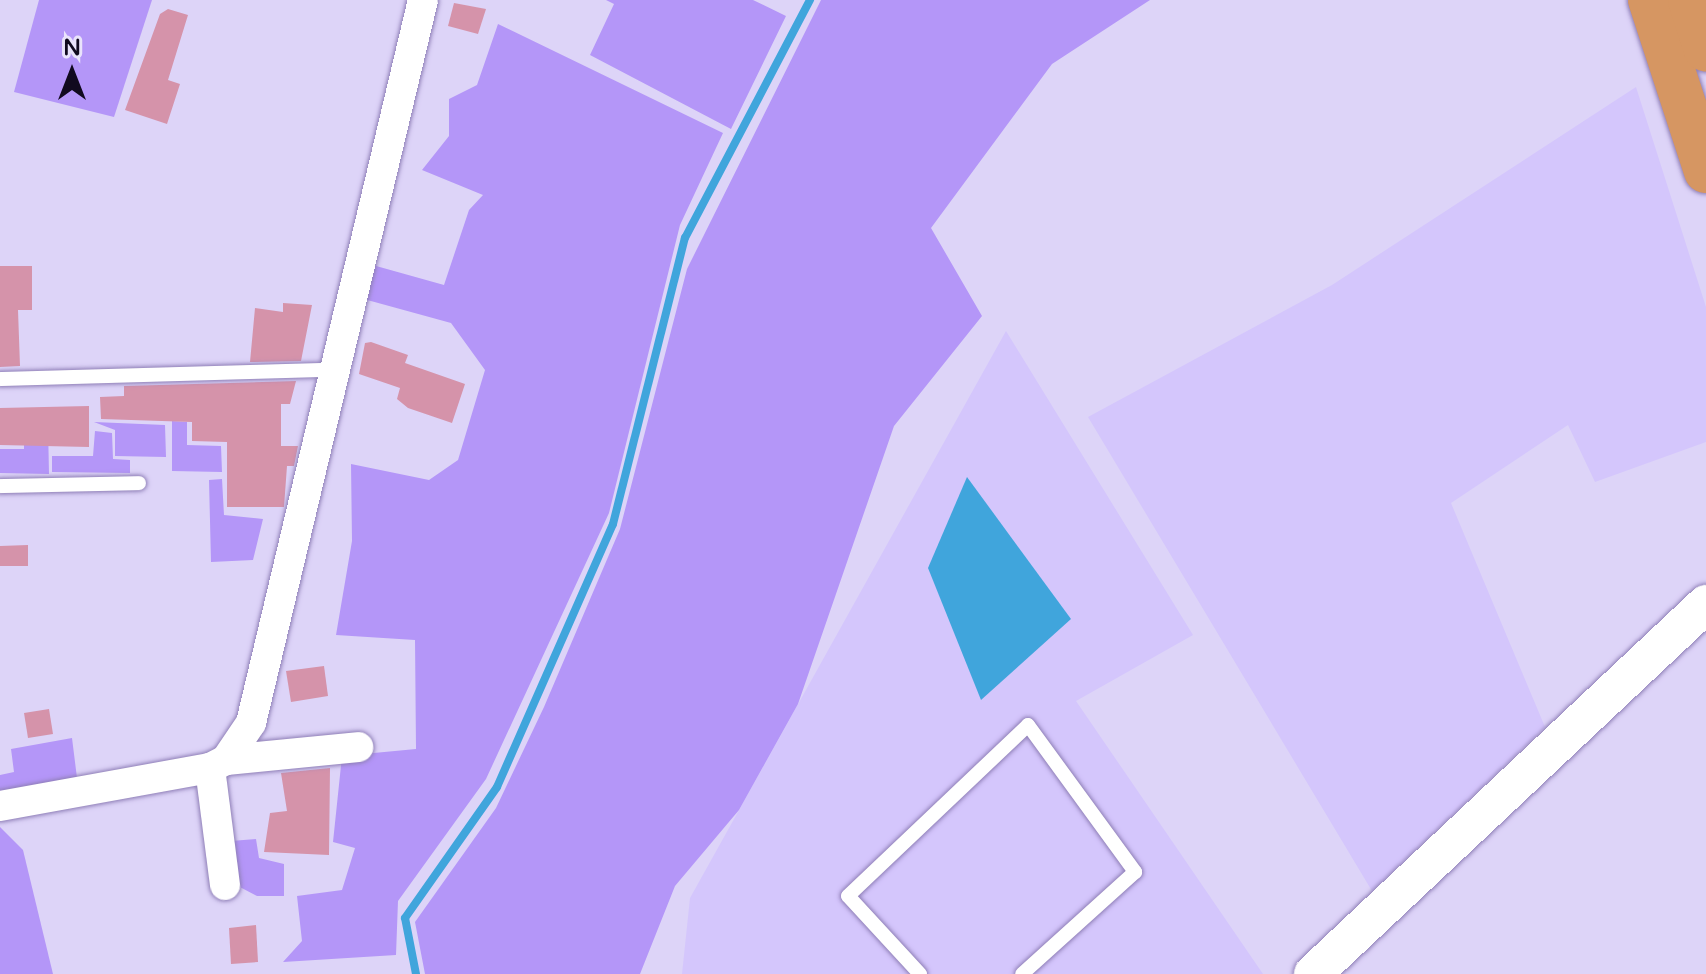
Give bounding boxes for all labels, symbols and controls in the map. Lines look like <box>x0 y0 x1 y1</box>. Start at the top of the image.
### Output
north arrow <box>32 32 112 112</box>
text: N <box>63 35 81 61</box>

